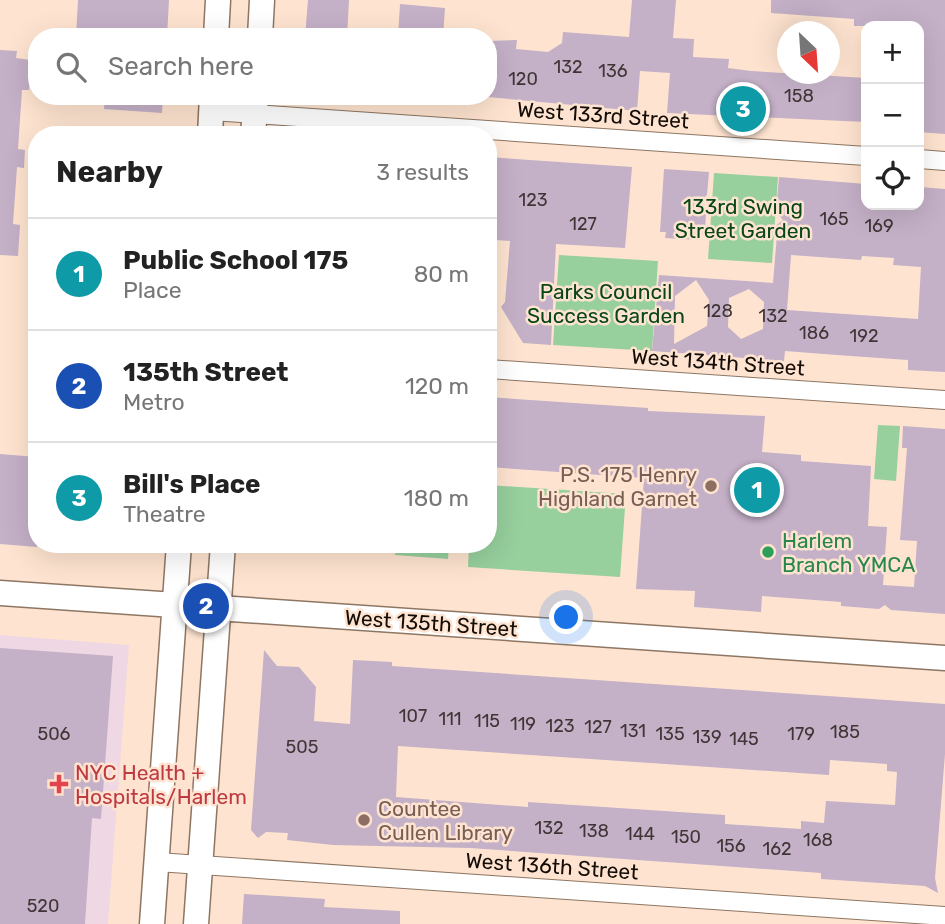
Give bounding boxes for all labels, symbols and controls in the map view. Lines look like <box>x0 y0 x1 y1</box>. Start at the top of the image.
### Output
north arrow <box>777 21 840 84</box>
map controls <box>861 21 924 210</box>
button: + <box>861 21 924 84</box>
search box <box>28 28 497 105</box>
icon: search <box>52 48 90 86</box>
text: Search here <box>108 51 254 82</box>
house number: 132 <box>553 56 583 78</box>
house number: 136 <box>598 60 628 82</box>
house number: 120 <box>508 68 538 90</box>
pin: 3 <box>720 83 766 135</box>
button: − <box>861 84 924 147</box>
house number: 158 <box>784 85 814 107</box>
street label: West 133rd Street <box>516 97 690 133</box>
button: locate <box>861 147 924 210</box>
text: Nearby <box>56 154 163 190</box>
text: 3 results <box>376 158 469 186</box>
house number: 123 <box>518 189 548 211</box>
park label: 133rd Swing Street Garden <box>675 194 811 243</box>
house number: 165 <box>819 208 849 230</box>
house number: 127 <box>569 213 597 235</box>
house number: 169 <box>864 215 894 237</box>
text: Public School 175 <box>123 245 348 276</box>
text: 1 <box>73 260 85 288</box>
text: 80 m <box>414 260 469 288</box>
text: Place <box>123 276 182 304</box>
park label: Parks Council Success Garden <box>527 279 685 328</box>
house number: 128 <box>703 300 733 322</box>
house number: 132 <box>758 305 788 327</box>
house number: 186 <box>799 322 829 344</box>
house number: 192 <box>850 325 878 347</box>
street label: West 134th Street <box>630 343 806 381</box>
text: 135th Street <box>123 357 289 388</box>
text: 2 <box>72 372 86 400</box>
text: 120 m <box>405 372 469 400</box>
text: Metro <box>123 388 185 416</box>
place label: P.S. 175 Henry Highland Garnet <box>538 462 697 511</box>
pin: 1 <box>734 464 780 516</box>
text: Bill's Place <box>123 469 261 500</box>
marker: P.S. 175 Henry Highland Garnet <box>703 478 719 494</box>
text: 3 <box>71 484 87 512</box>
text: 180 m <box>404 484 469 512</box>
text: Theatre <box>123 500 206 528</box>
place label: Harlem Branch YMCA <box>782 528 915 577</box>
marker: Harlem Branch YMCA <box>760 544 776 560</box>
pin: 2 <box>183 580 229 632</box>
your location <box>549 600 583 634</box>
street label: West 135th Street <box>344 604 518 642</box>
house number: 107 <box>399 705 427 727</box>
house number: 111 <box>438 708 462 730</box>
house number: 115 <box>474 710 500 732</box>
house number: 119 <box>510 713 536 735</box>
house number: 123 <box>545 715 575 737</box>
house number: 127 <box>584 716 612 738</box>
house number: 131 <box>620 720 646 742</box>
house number: 185 <box>830 721 860 743</box>
house number: 506 <box>38 723 71 745</box>
house number: 135 <box>655 723 685 745</box>
house number: 179 <box>787 723 815 745</box>
house number: 139 <box>692 726 722 748</box>
house number: 145 <box>729 728 759 750</box>
house number: 505 <box>286 736 318 758</box>
place label: NYC Health + Hospitals/Harlem <box>75 760 247 809</box>
marker: NYC Health + Hospitals/Harlem <box>49 774 69 794</box>
place label: Countee Cullen Library <box>378 796 513 845</box>
marker: Countee Cullen Library <box>356 812 372 828</box>
house number: 132 <box>534 817 564 839</box>
house number: 138 <box>579 820 609 842</box>
house number: 144 <box>625 823 655 845</box>
house number: 150 <box>671 826 701 848</box>
house number: 168 <box>803 829 833 851</box>
house number: 156 <box>716 835 746 857</box>
house number: 162 <box>762 838 792 860</box>
street label: West 136th Street <box>465 847 639 885</box>
house number: 520 <box>27 895 59 917</box>

